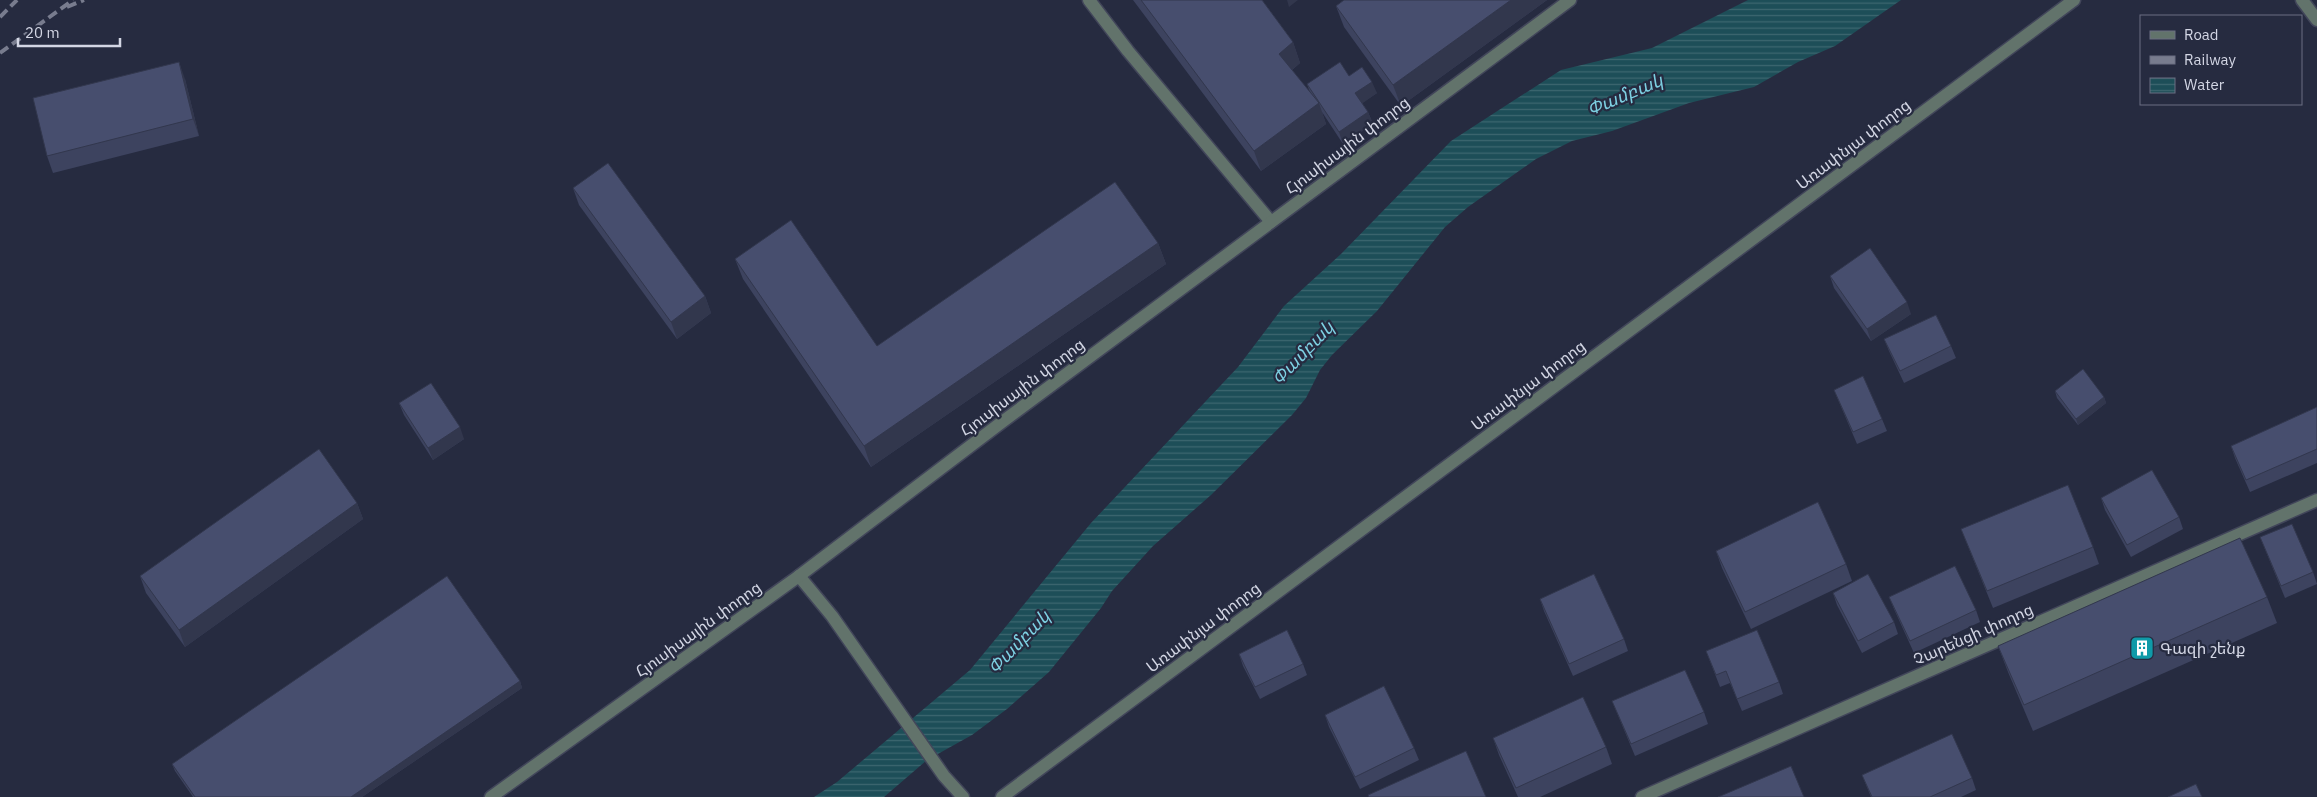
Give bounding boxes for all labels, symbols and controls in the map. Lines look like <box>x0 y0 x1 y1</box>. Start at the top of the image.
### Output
scale bar <box>18 15 120 47</box>
legend <box>2140 15 2302 105</box>
text: 20 m <box>25 23 60 42</box>
text: Road <box>2184 25 2219 44</box>
text: Railway <box>2184 50 2237 69</box>
water label: Փամբակ <box>1584 68 1667 121</box>
text: Water <box>2184 75 2225 94</box>
street label: Հյուսիսային փողոց <box>1281 92 1413 198</box>
street label: Առափնյա փողոց <box>1792 95 1914 193</box>
water label: Փամբակ <box>1267 315 1340 389</box>
street label: Հյուսիսային փողոց <box>956 334 1088 440</box>
street label: Առափնյա փողոց <box>1467 336 1589 434</box>
street label: Հյուսիսային փողոց <box>631 577 765 681</box>
street label: Առափնյա փողոց <box>1142 578 1264 676</box>
street label: Չարենցի փողոց <box>1910 599 2036 669</box>
water label: Փամբակ <box>983 604 1056 678</box>
building icon: Գազի շենք <box>2129 635 2155 661</box>
place label: Գազի շենք <box>2160 638 2246 658</box>

